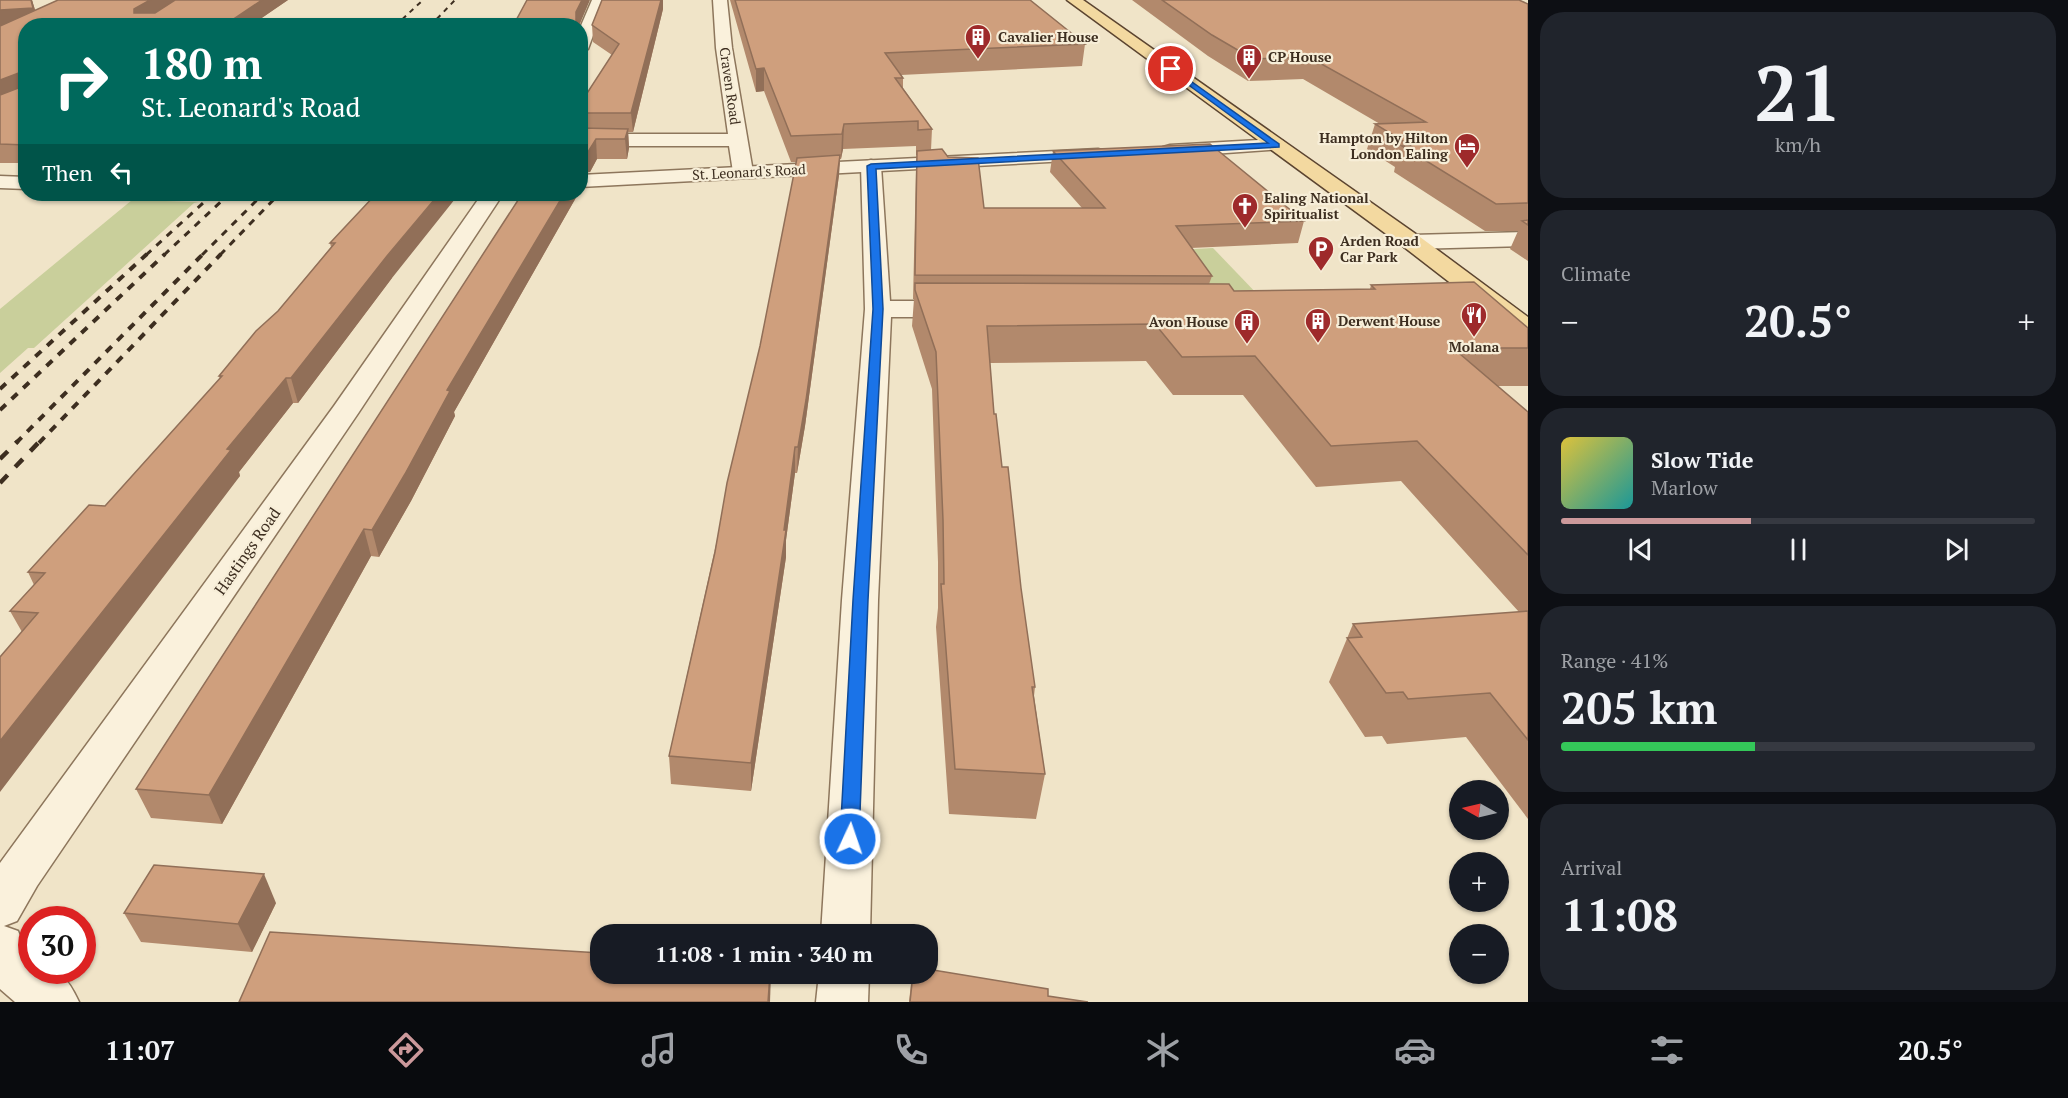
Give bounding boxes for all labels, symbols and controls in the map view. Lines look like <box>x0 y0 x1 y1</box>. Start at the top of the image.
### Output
building icon: Cavalier House <box>963 22 993 60</box>
place label: Cavalier House <box>998 27 1099 46</box>
text: 180 m <box>141 35 262 91</box>
text: 21 <box>1754 40 1842 143</box>
icon: right <box>42 42 120 120</box>
building icon: CP House <box>1234 42 1264 80</box>
pin <box>1145 43 1196 94</box>
street label: Craven Road <box>716 46 745 126</box>
place label: CP House <box>1268 47 1332 66</box>
icon: arrive <box>1154 52 1187 85</box>
text: St. Leonard's Road <box>141 89 361 125</box>
place label: Hampton by Hilton London Ealing <box>1319 128 1449 163</box>
hotel icon: Hampton by Hilton London Ealing <box>1452 131 1482 169</box>
text: km/h <box>1775 131 1821 158</box>
icon: left <box>105 156 138 189</box>
text: Then <box>42 158 93 187</box>
street label: St. Leonard's Road <box>692 159 807 184</box>
place label: Ealing National Spiritualist <box>1264 188 1369 223</box>
church icon: Ealing National Spiritualist <box>1230 191 1260 229</box>
place label: Arden Road Car Park <box>1340 231 1419 266</box>
parking icon: Arden Road Car Park <box>1306 234 1336 272</box>
text: Climate <box>1561 260 1631 287</box>
text: 20.5° <box>1744 290 1852 350</box>
restaurant icon: Molana <box>1459 300 1489 338</box>
text: − <box>1561 300 1579 343</box>
text: + <box>2017 300 2035 343</box>
building icon: Derwent House <box>1303 306 1333 344</box>
building icon: Avon House <box>1232 307 1262 345</box>
place label: Derwent House <box>1338 311 1441 330</box>
place label: Avon House <box>1149 312 1228 331</box>
place label: Molana <box>1449 337 1499 356</box>
text: Slow Tide <box>1651 445 1754 474</box>
text: Marlow <box>1651 474 1718 501</box>
street label: Hastings Road <box>209 503 285 599</box>
icon: previous <box>1624 533 1657 566</box>
icon: pause <box>1782 533 1815 566</box>
icon: next <box>1940 533 1973 566</box>
text: Range · 41% <box>1561 647 1668 674</box>
text: 205 km <box>1561 677 1717 737</box>
north arrow <box>1449 780 1509 840</box>
map controls <box>1449 780 1509 984</box>
position arrow <box>818 807 882 871</box>
button: + <box>1449 852 1509 912</box>
text: Arrival <box>1561 854 1622 881</box>
text: 11:08 <box>1561 884 1678 944</box>
speed limit sign: 30 <box>18 906 96 984</box>
button: − <box>1449 924 1509 984</box>
text: 11:08 · 1 min · 340 m <box>655 939 873 968</box>
icon: directions <box>385 1029 427 1071</box>
icon: music <box>638 1029 680 1071</box>
icon: phone <box>890 1029 932 1071</box>
icon: climate <box>1142 1029 1184 1071</box>
icon: car <box>1394 1029 1436 1071</box>
icon: filters <box>1646 1029 1688 1071</box>
text: 11:07 <box>105 1032 175 1068</box>
text: 20.5° <box>1898 1032 1963 1068</box>

